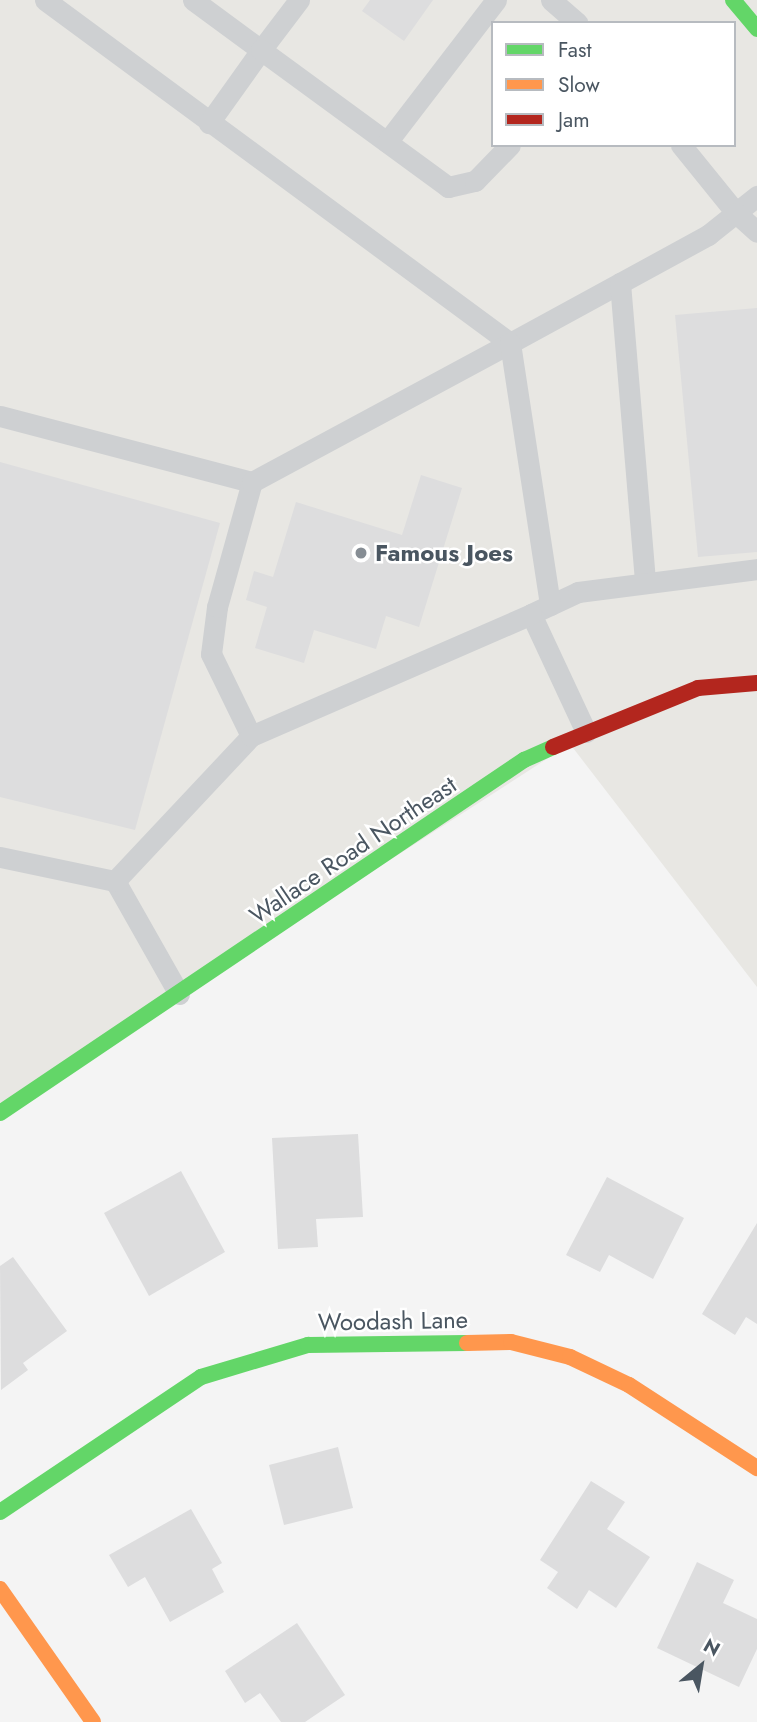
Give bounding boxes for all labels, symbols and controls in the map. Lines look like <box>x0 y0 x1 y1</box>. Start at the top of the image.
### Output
legend <box>491 21 736 147</box>
text: Fast <box>558 35 591 65</box>
text: Slow <box>558 70 600 100</box>
text: Jam <box>558 105 590 135</box>
place label: Famous Joes <box>375 539 513 567</box>
marker: Famous Joes <box>353 545 369 561</box>
street label: Wallace Road Northeast <box>244 770 462 930</box>
street label: Woodash Lane <box>318 1305 468 1337</box>
north arrow <box>666 1631 736 1701</box>
text: N <box>698 1632 725 1663</box>

